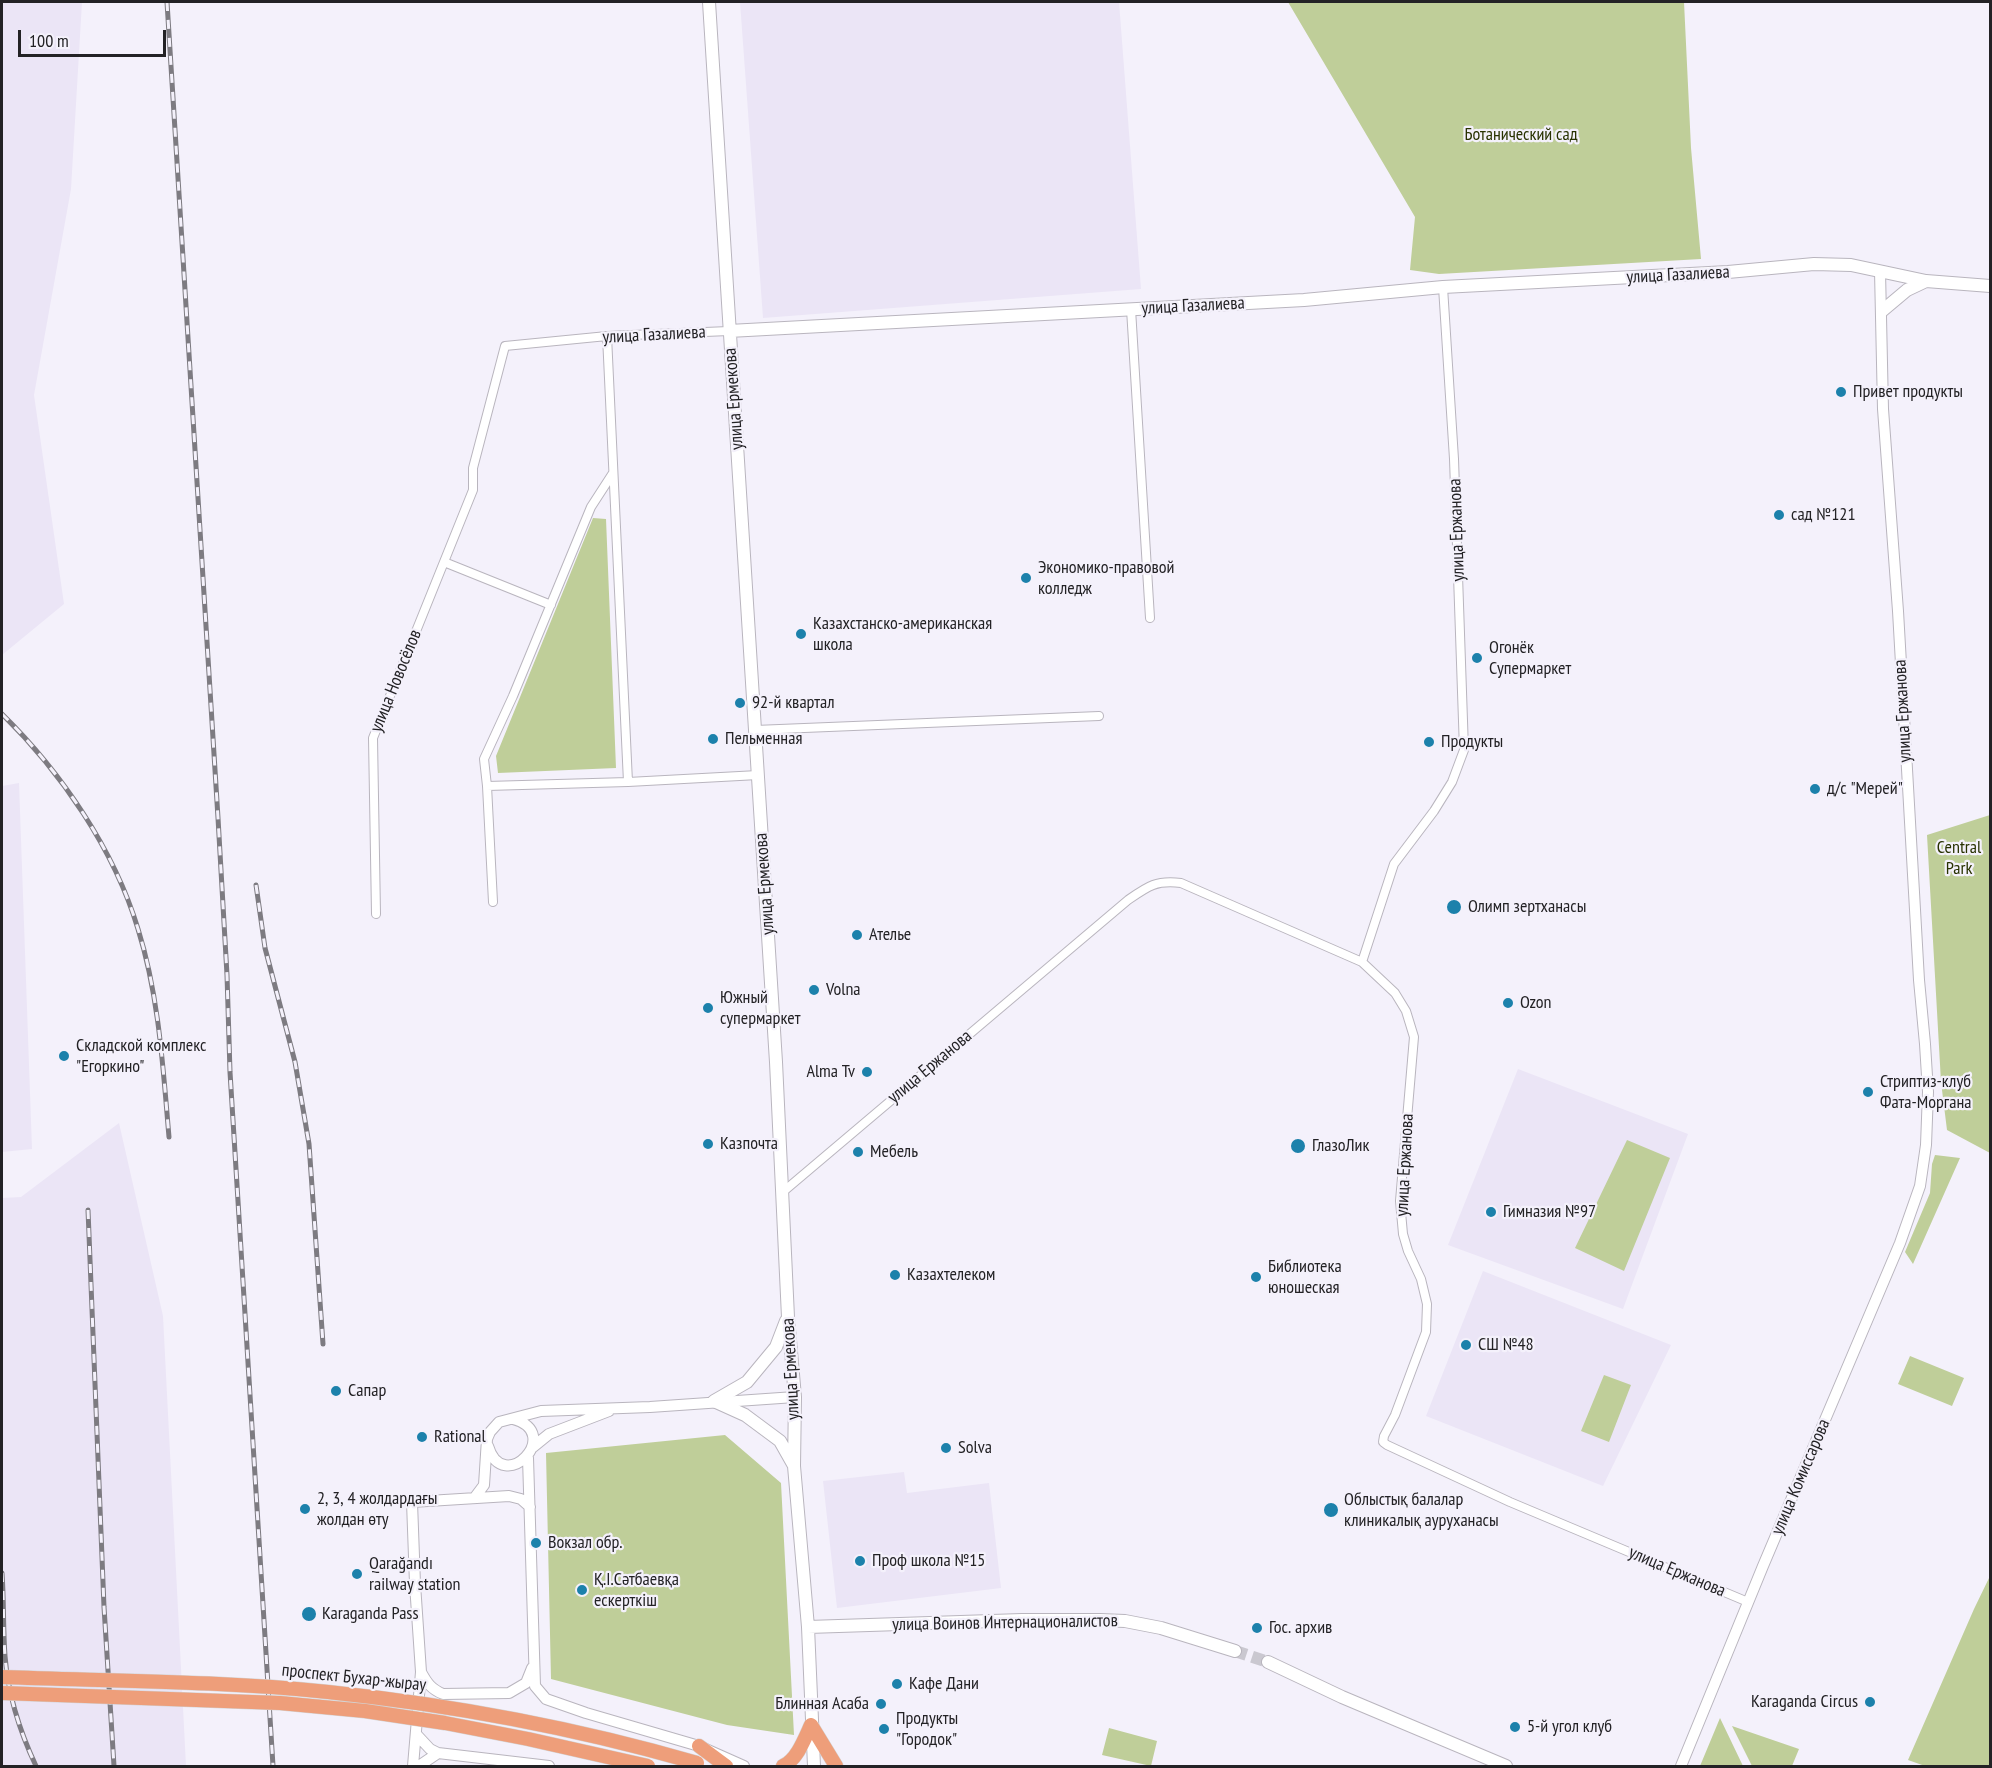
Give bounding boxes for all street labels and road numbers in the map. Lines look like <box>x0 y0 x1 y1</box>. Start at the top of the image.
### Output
street label: улица Газалиева <box>1626 262 1730 288</box>
street label: улица Газалиева <box>1141 293 1245 319</box>
street label: улица Газалиева <box>602 322 706 348</box>
street label: улица Ермекова <box>720 347 748 451</box>
street label: улица Ержанова <box>1444 478 1470 582</box>
street label: улица Новосёлов <box>366 627 426 735</box>
street label: улица Ержанова <box>1890 659 1916 763</box>
street label: улица Ермекова <box>751 832 779 936</box>
street label: улица Ержанова <box>884 1026 976 1108</box>
street label: улица Ержанова <box>1392 1113 1418 1217</box>
street label: улица Ермекова <box>778 1317 804 1421</box>
street label: улица Комиссарова <box>1767 1416 1835 1538</box>
street label: улица Ержанова <box>1625 1542 1729 1602</box>
street label: улица Воинов Интернационалистов <box>892 1610 1118 1636</box>
street label: проспект Бухар-жырау <box>281 1660 427 1696</box>

